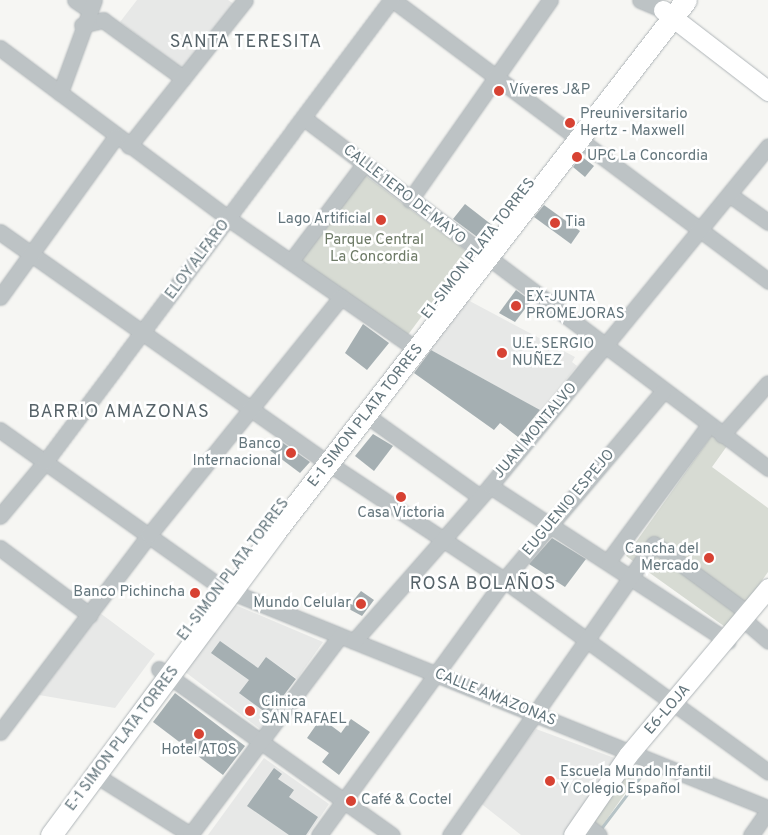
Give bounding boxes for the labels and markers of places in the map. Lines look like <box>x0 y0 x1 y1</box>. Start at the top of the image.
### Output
place label: Víveres J&P <box>509 82 590 100</box>
marker: Víveres J&P <box>493 85 505 97</box>
place label: Preuniversitario Hertz - Maxwell <box>580 105 688 140</box>
marker: Preuniversitario Hertz - Maxwell <box>564 117 576 129</box>
place label: UPC La Concordia <box>587 148 708 166</box>
marker: UPC La Concordia <box>571 151 583 163</box>
place label: Lago Artificial <box>277 211 371 229</box>
marker: Lago Artificial <box>375 214 387 226</box>
place label: Tia <box>565 214 585 232</box>
marker: Tia <box>549 217 561 229</box>
place label: EX-JUNTA PROMEJORAS <box>526 288 625 323</box>
marker: EX-JUNTA PROMEJORAS <box>510 300 522 312</box>
place label: U.E. SERGIO NUÑEZ <box>512 335 594 370</box>
marker: U.E. SERGIO NUÑEZ <box>496 347 508 359</box>
place label: Banco Internacional <box>192 435 281 470</box>
marker: Banco Internacional <box>285 447 297 459</box>
marker: Casa Victoria <box>395 491 407 503</box>
place label: Casa Victoria <box>357 505 445 523</box>
place label: Cancha del Mercado <box>625 540 699 575</box>
marker: Cancha del Mercado <box>703 552 715 564</box>
place label: Banco Pichincha <box>73 584 185 602</box>
marker: Banco Pichincha <box>189 587 201 599</box>
place label: Mundo Celular <box>253 595 351 613</box>
marker: Mundo Celular <box>355 598 367 610</box>
place label: Clinica SAN RAFAEL <box>261 693 347 728</box>
marker: Clinica SAN RAFAEL <box>243 704 257 718</box>
marker: Hotel ATOS <box>193 728 205 740</box>
place label: Hotel ATOS <box>161 742 237 760</box>
place label: Escuela Mundo Infantil Y Colegio Español <box>560 763 711 798</box>
marker: Escuela Mundo Infantil Y Colegio Español <box>544 775 556 787</box>
place label: Café & Coctel <box>361 792 452 810</box>
marker: Café & Coctel <box>345 795 357 807</box>

